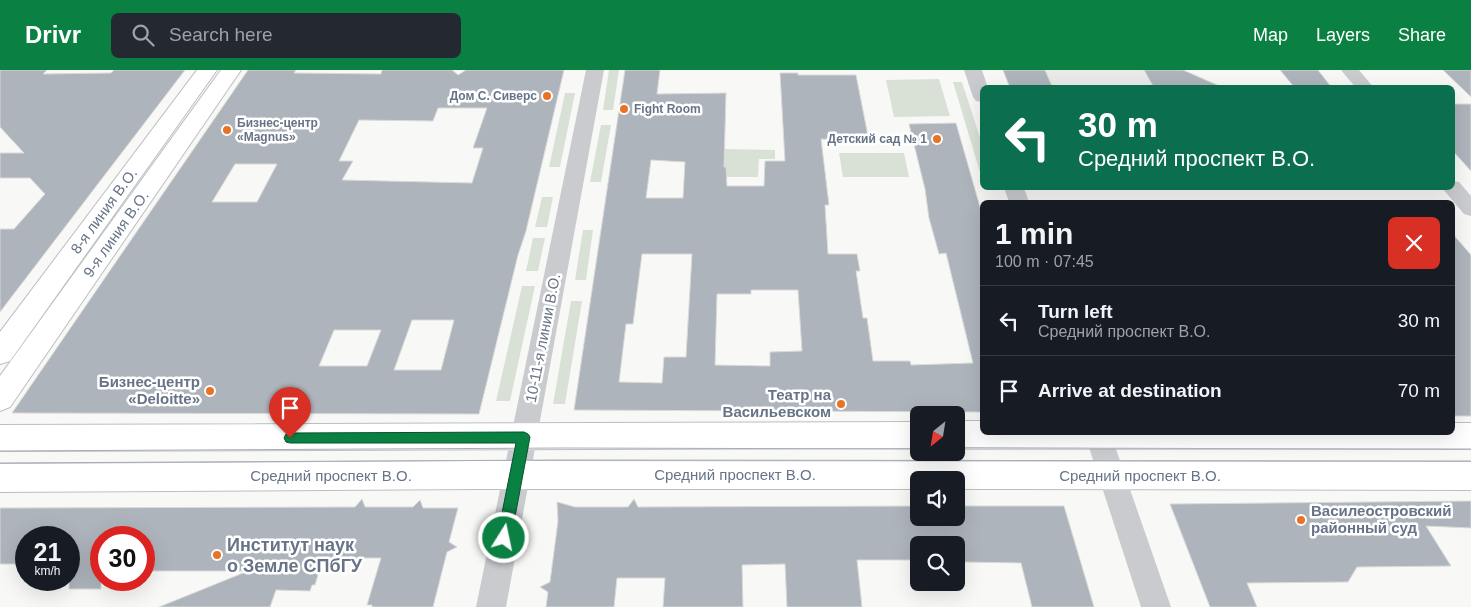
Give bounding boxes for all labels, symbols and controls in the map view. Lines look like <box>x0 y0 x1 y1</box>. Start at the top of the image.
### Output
search box <box>111 13 461 58</box>
text: Drivr <box>25 21 81 48</box>
icon: search <box>129 21 157 49</box>
text: Search here <box>169 24 273 45</box>
text: Map <box>1253 25 1288 45</box>
text: Layers <box>1316 25 1370 45</box>
text: Share <box>1398 25 1446 45</box>
place label: Дом С. Сиверс <box>450 89 537 103</box>
marker: Дом С. Сиверс <box>541 90 553 102</box>
place label: Fight Room <box>634 102 701 116</box>
marker: Fight Room <box>618 103 630 115</box>
icon: left <box>995 105 1060 170</box>
text: 30 m <box>1078 105 1158 144</box>
place label: Бизнес-центр «Magnus» <box>237 116 318 144</box>
marker: Бизнес-центр «Magnus» <box>221 124 233 136</box>
place label: Детский сад № 1 <box>827 132 927 146</box>
marker: Детский сад № 1 <box>931 133 943 145</box>
text: Средний проспект В.О. <box>1078 146 1315 171</box>
street label: 8-я линия В.О. <box>67 165 140 257</box>
street label: 9-я линия В.О. <box>79 187 152 280</box>
text: 1 min <box>995 217 1073 250</box>
button: close <box>1388 217 1440 269</box>
text: 100 m · 07:45 <box>995 253 1094 270</box>
street label: 10-11-я линии В.О. <box>522 272 563 404</box>
text: Turn left <box>1038 301 1113 322</box>
icon: left <box>995 307 1023 335</box>
text: 30 m <box>1398 310 1440 331</box>
text: Средний проспект В.О. <box>1038 323 1210 340</box>
place label: Бизнес-центр «Deloitte» <box>99 373 200 407</box>
icon: arrive <box>995 377 1023 405</box>
text: Arrive at destination <box>1038 380 1222 401</box>
text: 70 m <box>1398 380 1440 401</box>
marker: Бизнес-центр «Deloitte» <box>204 385 216 397</box>
place label: Театр на Васильевском <box>723 386 832 420</box>
pin <box>269 387 311 438</box>
icon: arrive <box>276 394 304 422</box>
marker: Театр на Васильевском <box>835 398 847 410</box>
north arrow <box>910 406 965 461</box>
map controls <box>910 406 965 591</box>
street label: Средний проспект В.О. <box>654 466 816 483</box>
street label: Средний проспект В.О. <box>250 467 412 484</box>
street label: Средний проспект В.О. <box>1059 467 1221 484</box>
button: sound <box>910 471 965 526</box>
place label: Василеостровский районный суд <box>1311 502 1452 536</box>
position arrow <box>477 511 529 563</box>
marker: Василеостровский районный суд <box>1295 514 1307 526</box>
speed limit sign: 30 <box>90 526 155 591</box>
place label: Институт наук о Земле СПбГУ <box>227 535 363 576</box>
button: search <box>910 536 965 591</box>
text: 21 <box>34 538 61 566</box>
marker: Институт наук о Земле СПбГУ <box>211 549 223 561</box>
text: km/h <box>34 564 61 578</box>

